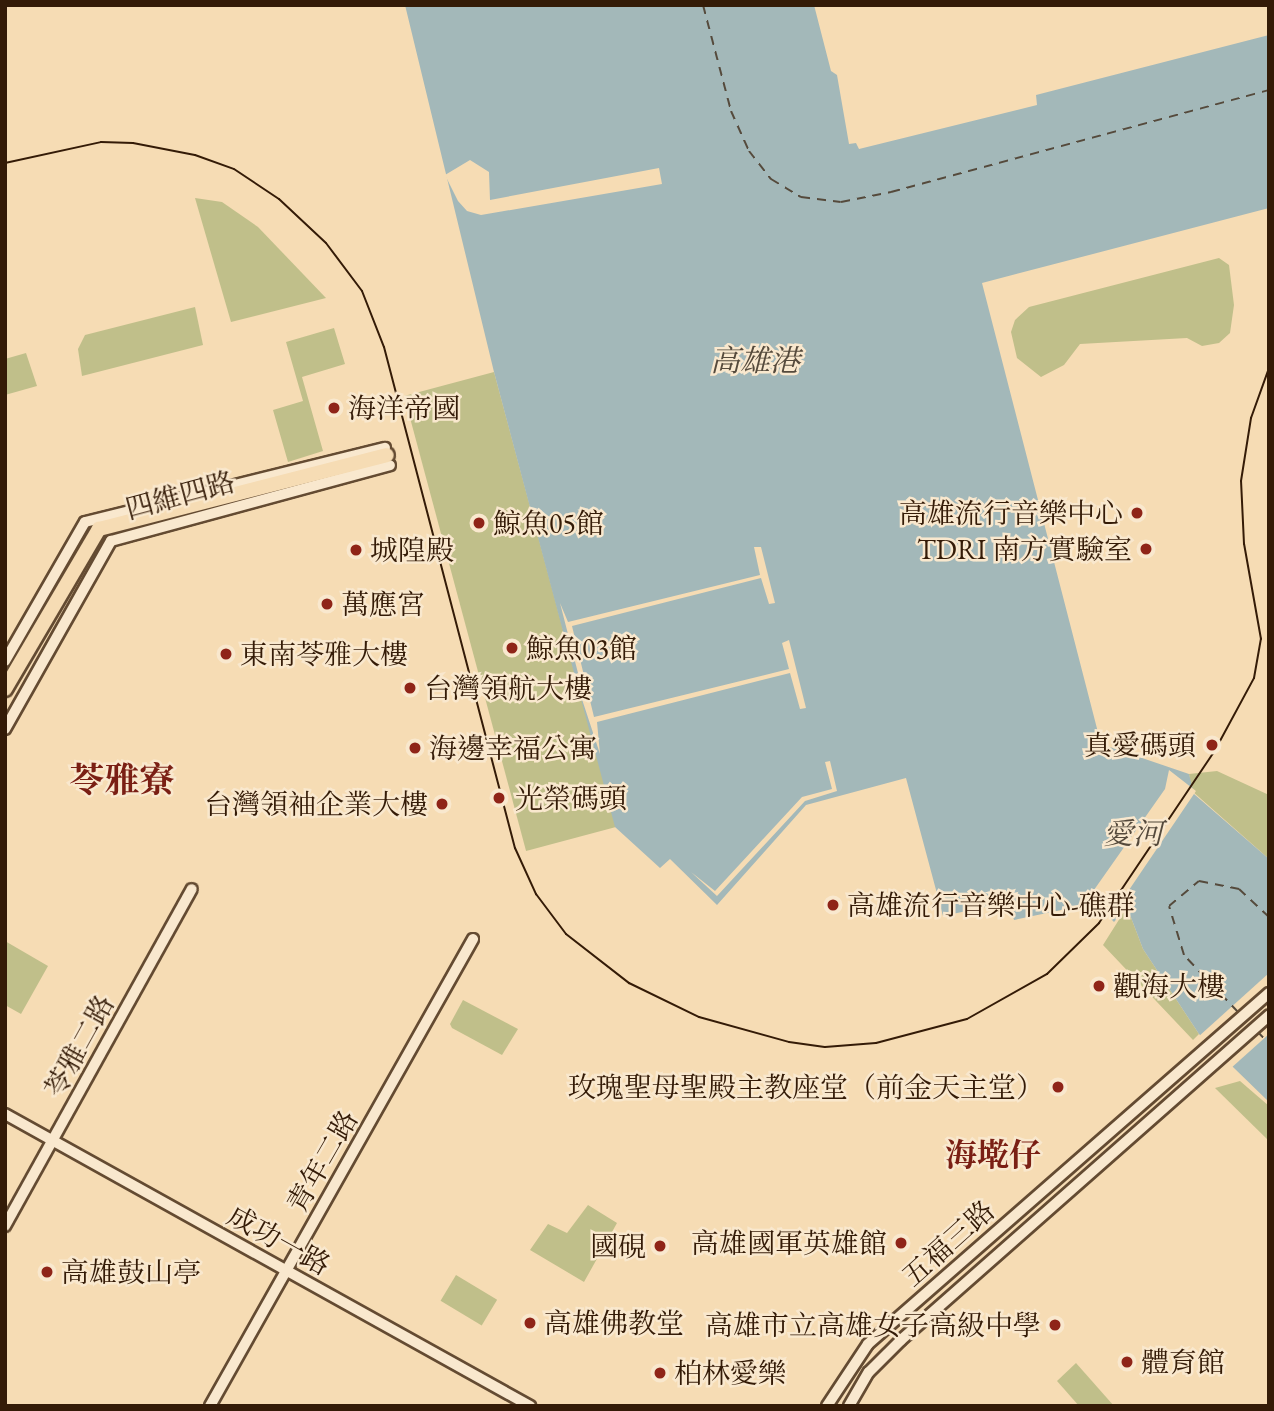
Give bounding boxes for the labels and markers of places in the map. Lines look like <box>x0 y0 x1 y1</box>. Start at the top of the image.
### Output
place label: 海洋帝國 <box>348 391 460 425</box>
marker: 海洋帝國 <box>326 400 342 416</box>
place label: 高雄流行音樂中心 <box>899 496 1123 530</box>
marker: 高雄流行音樂中心 <box>1129 505 1145 521</box>
place label: 鯨魚05館 <box>493 506 604 540</box>
marker: 鯨魚05館 <box>471 515 487 531</box>
place label: TDRI 南方實驗室 <box>917 532 1132 566</box>
place label: 城隍殿 <box>370 533 454 567</box>
marker: TDRI 南方實驗室 <box>1138 541 1154 557</box>
marker: 城隍殿 <box>348 542 364 558</box>
place label: 萬應宮 <box>341 587 425 621</box>
marker: 萬應宮 <box>319 596 335 612</box>
place label: 鯨魚03館 <box>526 631 637 665</box>
place label: 東南苓雅大樓 <box>240 637 408 671</box>
marker: 鯨魚03館 <box>504 640 520 656</box>
marker: 東南苓雅大樓 <box>218 646 234 662</box>
place label: 台灣領航大樓 <box>424 671 592 705</box>
marker: 台灣領航大樓 <box>402 680 418 696</box>
place label: 真愛碼頭 <box>1084 728 1196 762</box>
place label: 海邊幸福公寓 <box>429 731 597 765</box>
marker: 真愛碼頭 <box>1202 735 1222 755</box>
marker: 海邊幸福公寓 <box>407 740 423 756</box>
place label: 光榮碼頭 <box>515 781 627 815</box>
place label: 台灣領袖企業大樓 <box>204 787 428 821</box>
marker: 光榮碼頭 <box>489 788 509 808</box>
marker: 台灣領袖企業大樓 <box>434 796 450 812</box>
place label: 高雄流行音樂中心-礁群 <box>847 888 1135 922</box>
marker: 高雄流行音樂中心-礁群 <box>825 897 841 913</box>
place label: 觀海大樓 <box>1113 969 1225 1003</box>
marker: 觀海大樓 <box>1091 978 1107 994</box>
place label: 玫瑰聖母聖殿主教座堂（前金天主堂） <box>568 1070 1044 1104</box>
marker: 玫瑰聖母聖殿主教座堂（前金天主堂） <box>1050 1079 1066 1095</box>
place label: 高雄國軍英雄館 <box>691 1226 887 1260</box>
place label: 國硯 <box>590 1229 646 1263</box>
marker: 高雄國軍英雄館 <box>893 1235 909 1251</box>
marker: 國硯 <box>652 1238 668 1254</box>
place label: 高雄鼓山亭 <box>61 1255 201 1289</box>
marker: 高雄鼓山亭 <box>39 1264 55 1280</box>
place label: 高雄佛教堂 <box>544 1306 684 1340</box>
place label: 高雄市立高雄女子高級中學 <box>705 1308 1041 1342</box>
marker: 高雄佛教堂 <box>522 1315 538 1331</box>
marker: 高雄市立高雄女子高級中學 <box>1047 1317 1063 1333</box>
place label: 體育館 <box>1141 1345 1225 1379</box>
marker: 體育館 <box>1119 1354 1135 1370</box>
place label: 柏林愛樂 <box>674 1356 786 1390</box>
marker: 柏林愛樂 <box>652 1365 668 1381</box>

